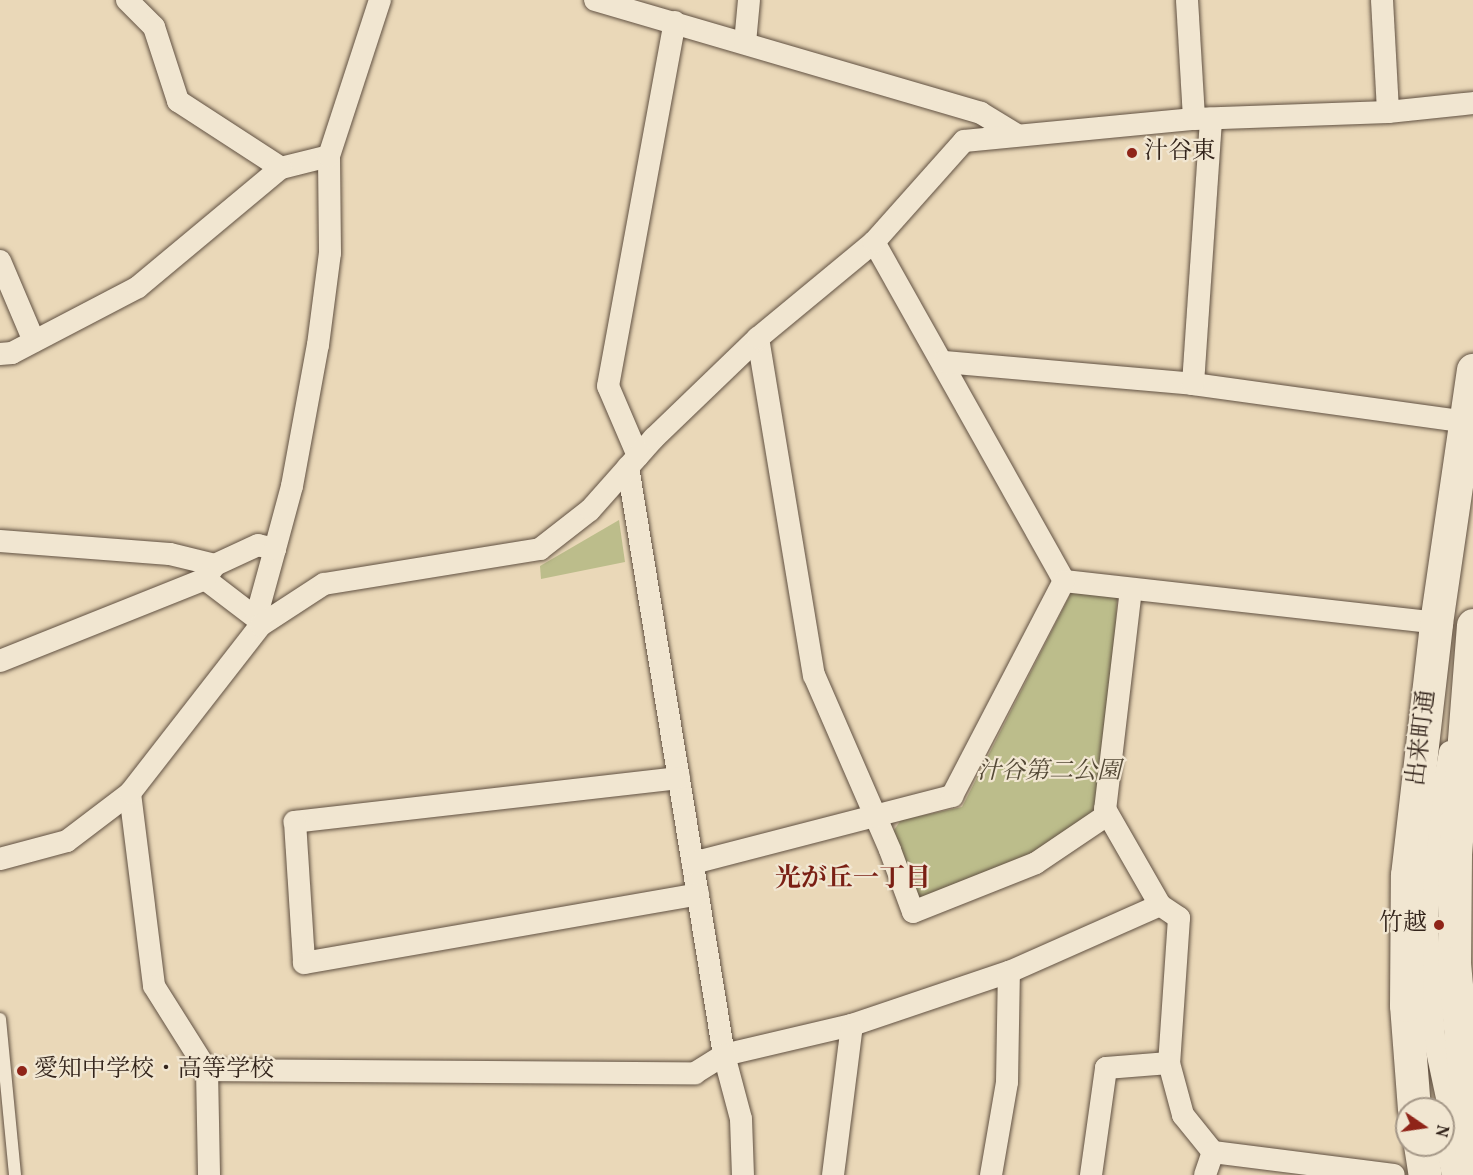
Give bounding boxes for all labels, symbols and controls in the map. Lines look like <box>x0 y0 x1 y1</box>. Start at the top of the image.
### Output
place label: 汁谷東 <box>1144 139 1216 167</box>
marker: 汁谷東 <box>1125 146 1139 160</box>
street label: 出来町通 <box>1403 689 1443 787</box>
park label: 汁谷第二公園 <box>977 759 1121 787</box>
district label: 光が丘一丁目 <box>775 864 931 896</box>
place label: 竹越 <box>1379 911 1427 939</box>
marker: 竹越 <box>1432 918 1446 932</box>
place label: 愛知中学校・高等学校 <box>34 1057 274 1085</box>
marker: 愛知中学校・高等学校 <box>15 1064 29 1078</box>
north arrow <box>1395 1097 1455 1157</box>
text: N <box>1429 1122 1453 1139</box>

